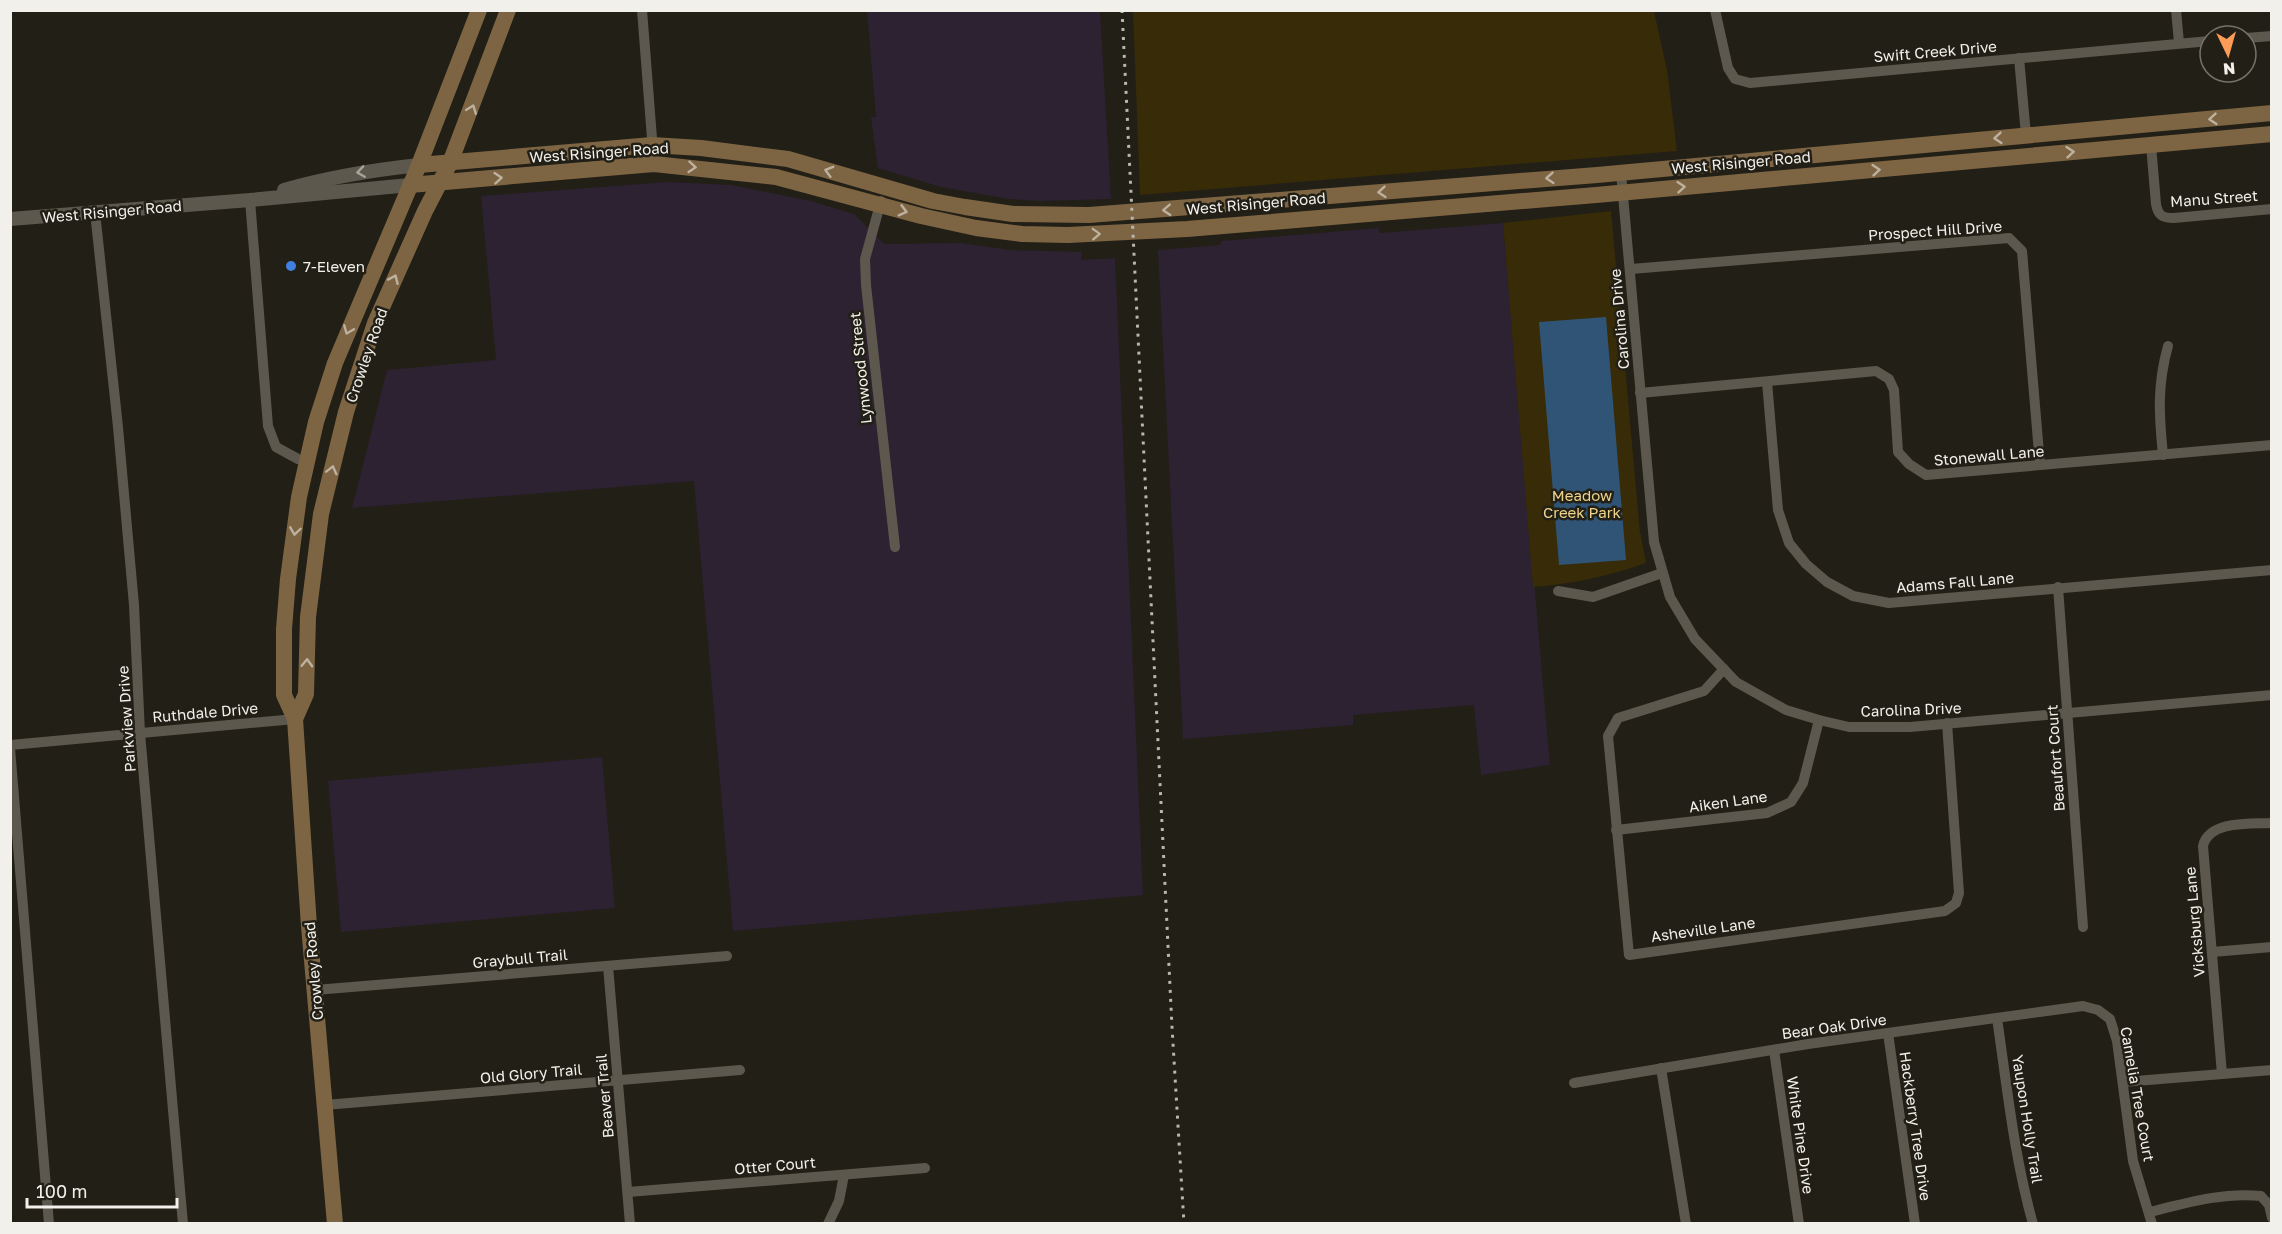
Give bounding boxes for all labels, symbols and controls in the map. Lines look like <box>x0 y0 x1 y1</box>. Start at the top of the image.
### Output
north arrow <box>2198 24 2258 84</box>
street label: Swift Creek Drive <box>1873 37 1998 65</box>
text: N <box>2222 58 2236 79</box>
one-way arrow <box>464 104 477 114</box>
one-way arrow <box>2209 112 2218 125</box>
one-way arrow <box>1994 131 2003 144</box>
street label: West Risinger Road <box>529 138 669 166</box>
one-way arrow <box>2065 146 2074 159</box>
street label: West Risinger Road <box>1671 147 1811 177</box>
one-way arrow <box>688 160 697 173</box>
one-way arrow <box>1871 164 1880 177</box>
one-way arrow <box>356 166 366 178</box>
one-way arrow <box>824 166 835 178</box>
one-way arrow <box>494 172 503 185</box>
one-way arrow <box>1546 172 1555 185</box>
one-way arrow <box>1677 181 1686 194</box>
one-way arrow <box>1378 185 1387 198</box>
street label: Manu Street <box>2170 186 2258 210</box>
street label: West Risinger Road <box>1186 188 1326 218</box>
street label: West Risinger Road <box>42 196 182 226</box>
one-way arrow <box>1162 203 1171 216</box>
one-way arrow <box>898 204 908 217</box>
street label: Prospect Hill Drive <box>1867 216 2003 244</box>
one-way arrow <box>1092 228 1101 240</box>
place label: 7-Eleven <box>303 257 365 275</box>
marker: 7-Eleven <box>284 259 298 273</box>
street label: Carolina Drive <box>1606 268 1632 370</box>
one-way arrow <box>387 274 399 285</box>
street label: Crowley Road <box>341 305 391 405</box>
street label: Lynwood Street <box>845 311 875 425</box>
one-way arrow <box>343 324 355 335</box>
street label: Stonewall Lane <box>1933 441 2045 469</box>
one-way arrow <box>324 465 337 475</box>
park label: Meadow Creek Park <box>1543 486 1622 521</box>
one-way arrow <box>289 526 301 536</box>
street label: Adams Fall Lane <box>1895 568 2015 596</box>
one-way arrow <box>301 658 313 667</box>
street label: Parkview Drive <box>113 665 139 773</box>
street label: Ruthdale Drive <box>151 698 259 726</box>
street label: Carolina Drive <box>1860 698 1962 720</box>
street label: Beaufort Court <box>2042 704 2068 812</box>
street label: Aiken Lane <box>1688 787 1769 815</box>
street label: Vicksburg Lane <box>2180 866 2208 978</box>
street label: Asheville Lane <box>1650 913 1757 945</box>
street label: Crowley Road <box>300 921 326 1021</box>
street label: Graybull Trail <box>472 945 569 971</box>
street label: Bear Oak Drive <box>1780 1010 1888 1042</box>
street label: Camelia Tree Court <box>2117 1025 2159 1163</box>
street label: Hackberry Tree Drive <box>1897 1050 1935 1202</box>
street label: Beaver Trail <box>591 1053 617 1139</box>
street label: Yaupon Holly Trail <box>2009 1053 2047 1185</box>
street label: Old Glory Trail <box>479 1060 583 1086</box>
street label: White Pine Drive <box>1784 1075 1818 1195</box>
street label: Otter Court <box>734 1152 816 1178</box>
scale bar <box>27 1171 177 1209</box>
text: 100 m <box>36 1180 87 1202</box>

